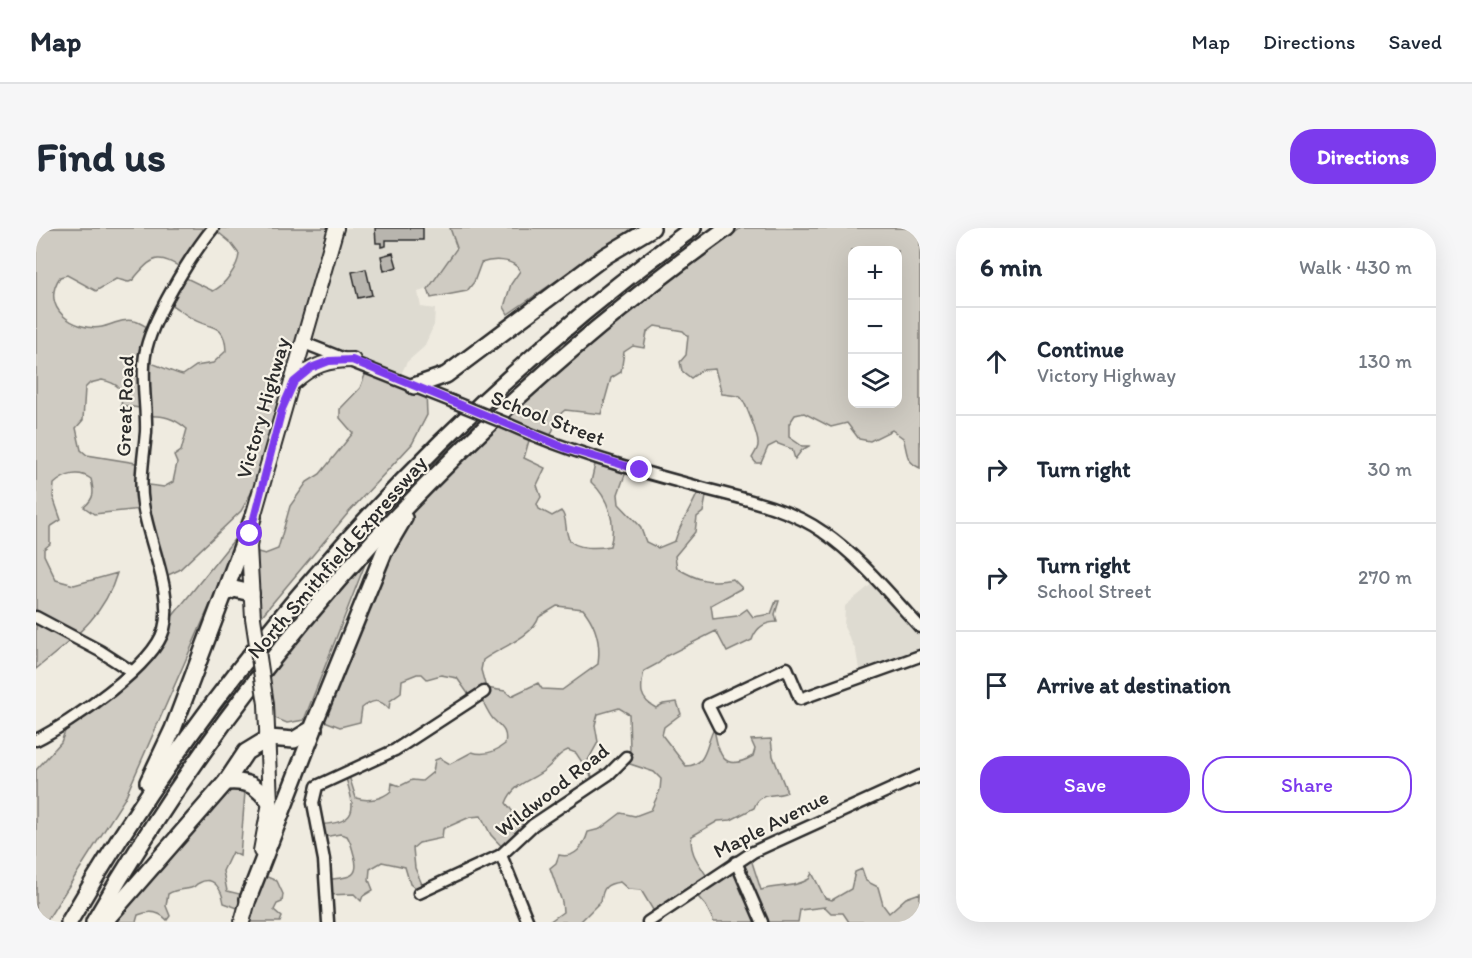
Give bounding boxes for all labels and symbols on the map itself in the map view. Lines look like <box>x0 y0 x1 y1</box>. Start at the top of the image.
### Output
street label: Victory Highway <box>230 334 295 481</box>
street label: Great Road <box>110 354 139 457</box>
street label: School Street <box>488 384 609 451</box>
street label: North Smithfield Expressway <box>242 450 432 663</box>
route end <box>626 456 652 482</box>
route start <box>236 520 262 546</box>
street label: Wildwood Road <box>490 737 614 842</box>
street label: Maple Avenue <box>709 784 833 863</box>

